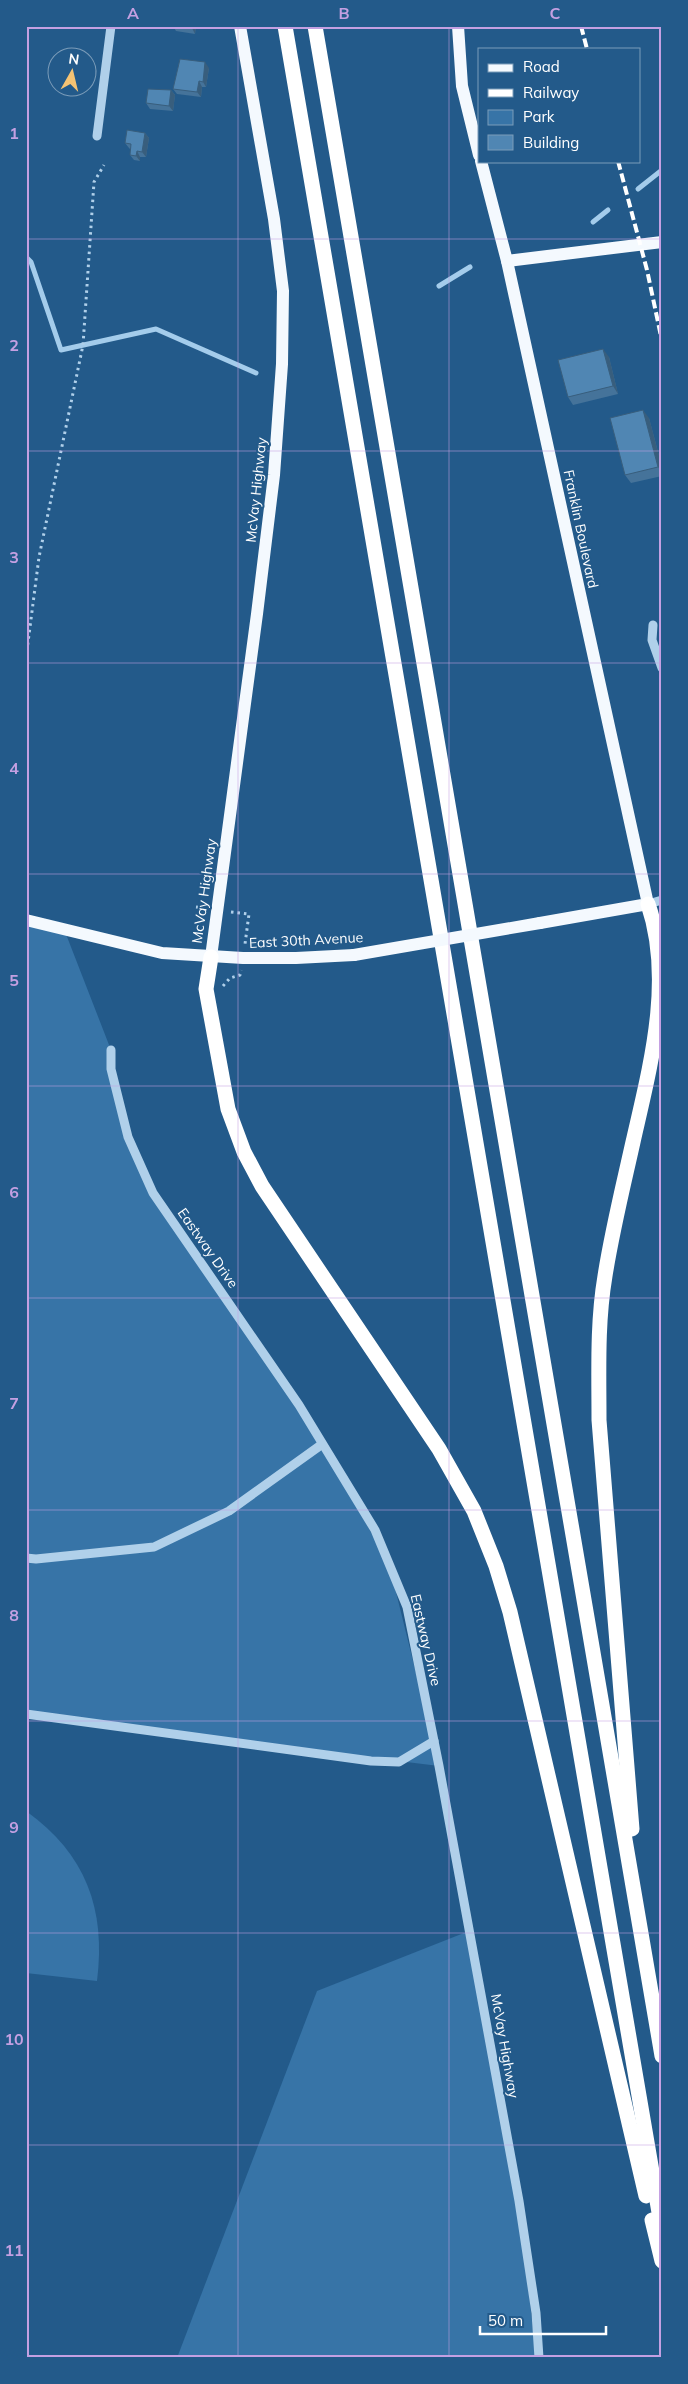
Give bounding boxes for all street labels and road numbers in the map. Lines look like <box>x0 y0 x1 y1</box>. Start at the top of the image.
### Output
street label: McVay Highway <box>242 436 271 544</box>
street label: Franklin Boulevard <box>560 468 602 590</box>
street label: McVay Highway <box>188 837 220 945</box>
street label: East 30th Avenue <box>248 928 364 952</box>
street label: Eastway Drive <box>174 1204 242 1292</box>
street label: Eastway Drive <box>407 1592 445 1688</box>
street label: McVay Highway <box>487 1992 523 2100</box>

